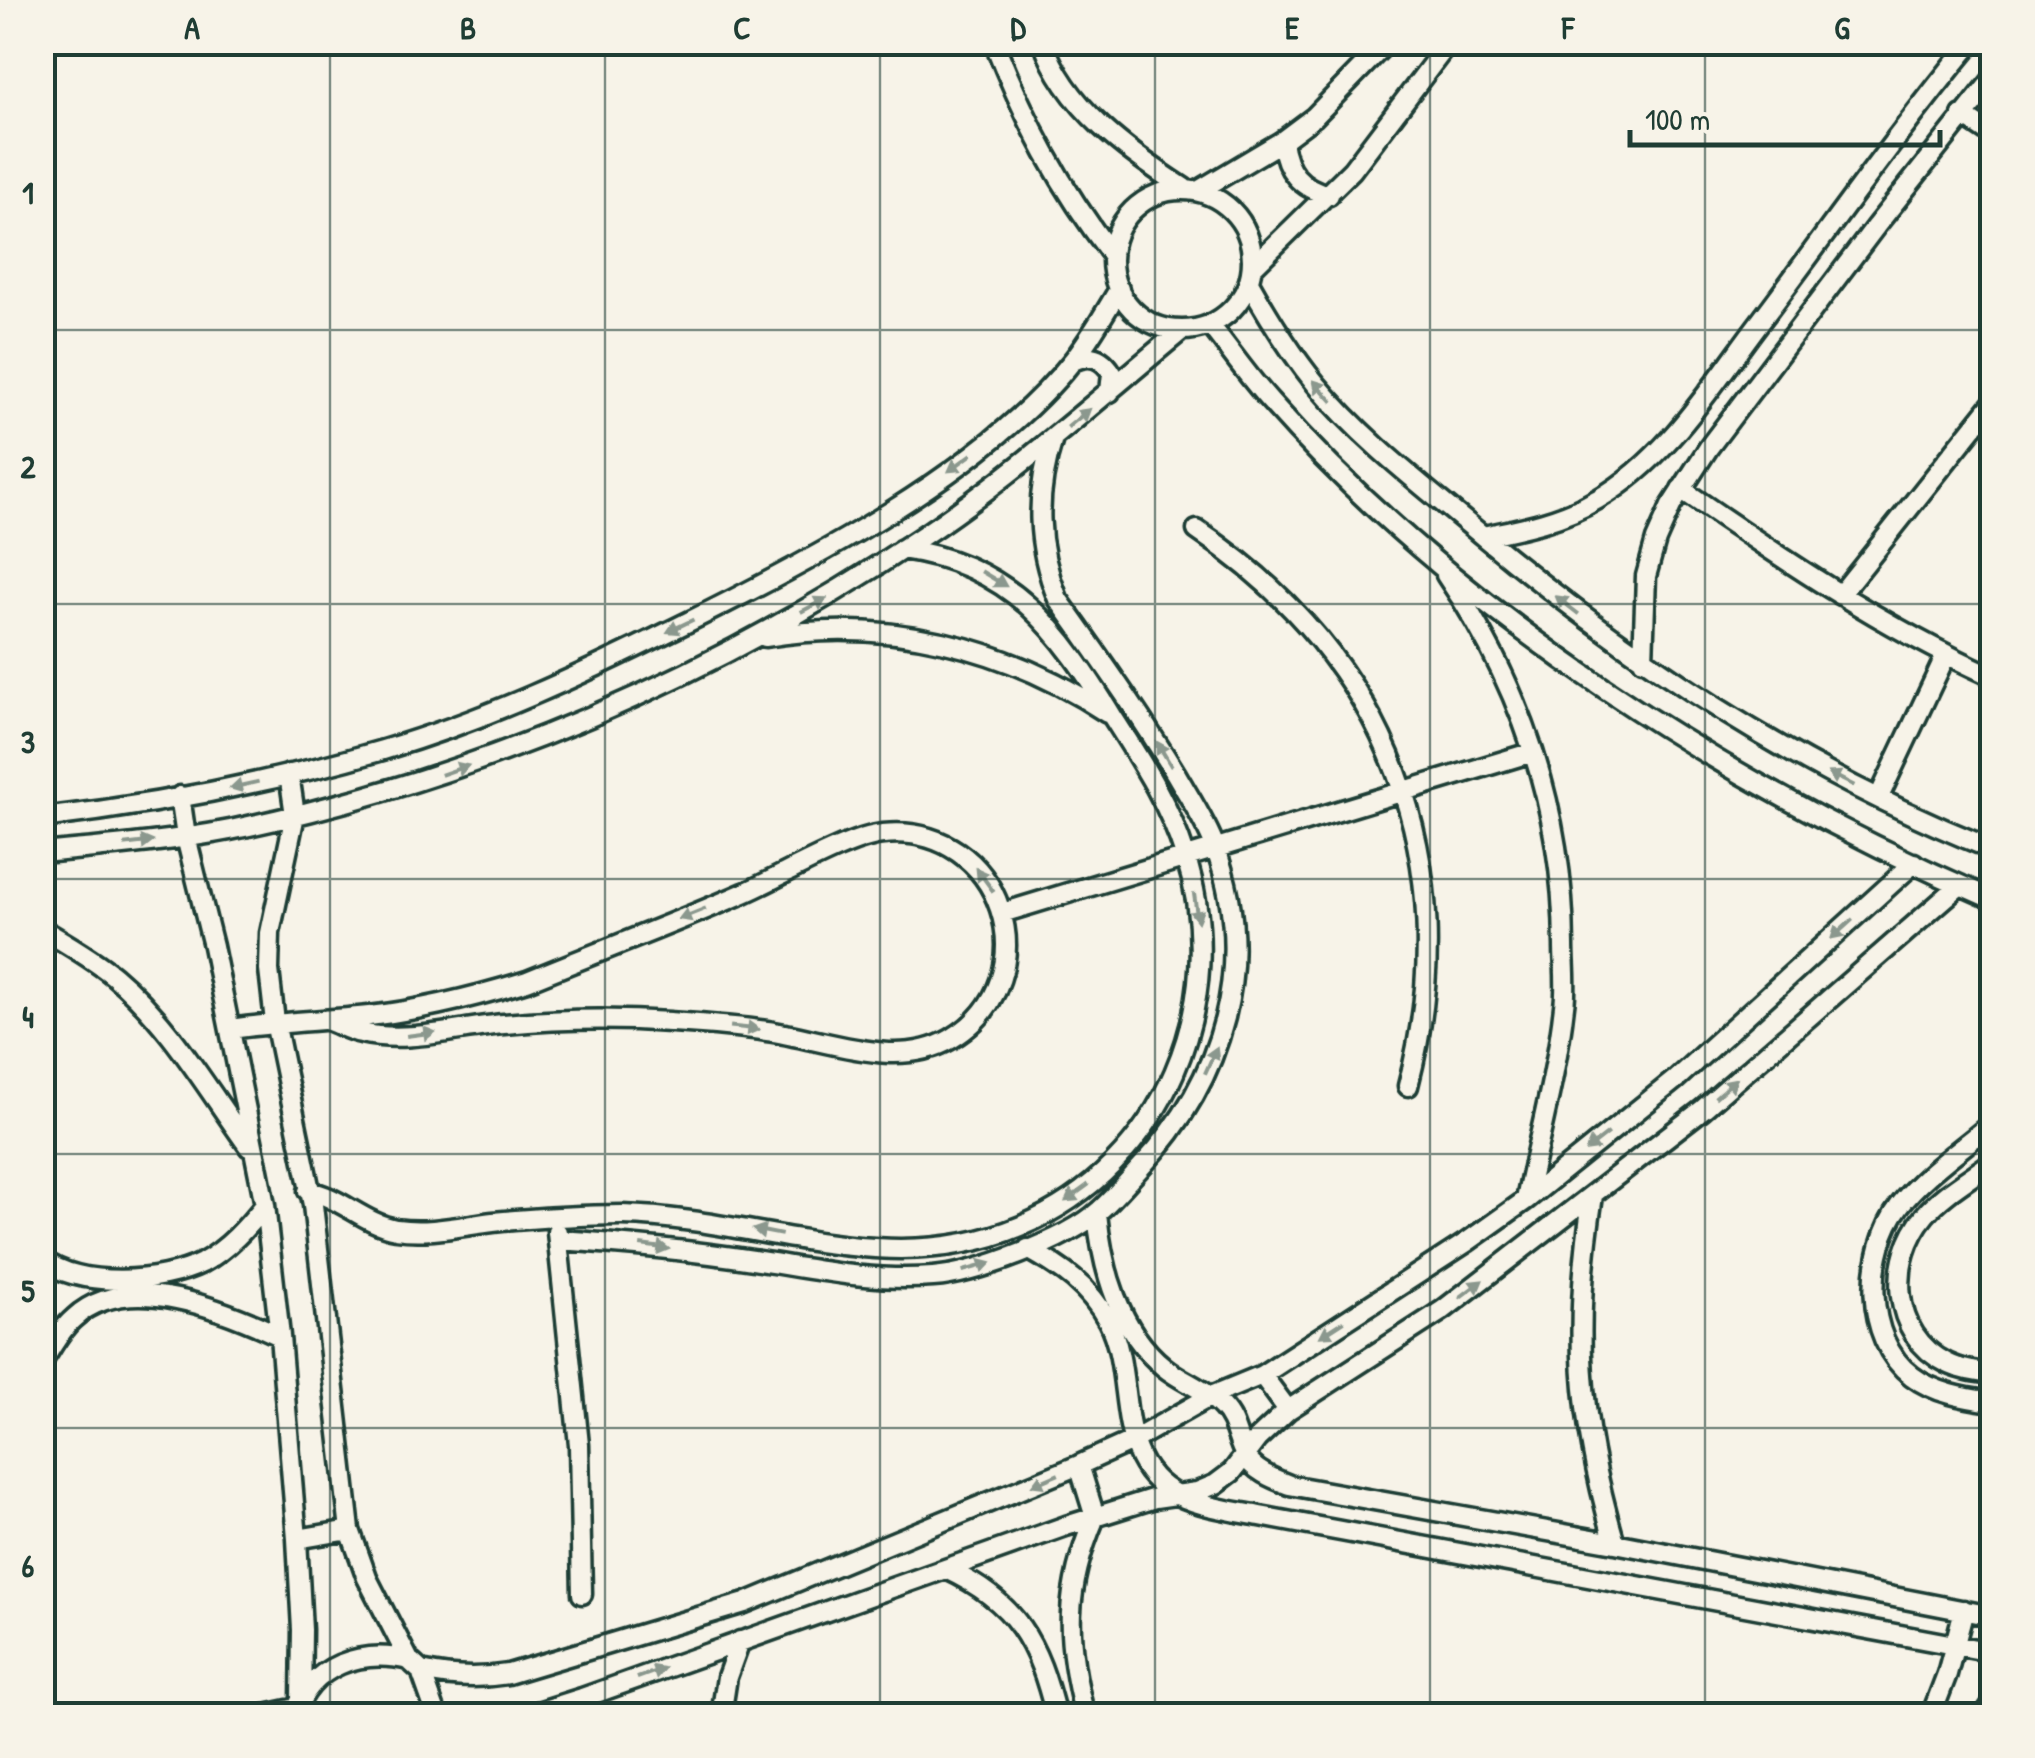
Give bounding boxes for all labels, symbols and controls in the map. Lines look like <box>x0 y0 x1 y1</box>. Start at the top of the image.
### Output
text: A <box>184 6 200 49</box>
text: B <box>460 6 476 49</box>
text: C <box>733 6 751 49</box>
text: D <box>1010 6 1026 49</box>
text: E <box>1285 6 1300 49</box>
text: F <box>1561 6 1576 49</box>
text: G <box>1834 6 1850 49</box>
scale bar <box>1630 85 1940 147</box>
text: 100 m <box>1645 99 1710 139</box>
text: 1 <box>22 171 34 214</box>
one-way arrow <box>1312 379 1334 404</box>
one-way arrow <box>1066 408 1092 429</box>
text: 2 <box>21 445 37 488</box>
one-way arrow <box>947 452 973 472</box>
one-way arrow <box>980 570 1008 587</box>
one-way arrow <box>1554 595 1580 615</box>
one-way arrow <box>799 597 828 614</box>
one-way arrow <box>665 617 694 634</box>
text: 3 <box>21 720 35 763</box>
one-way arrow <box>1155 740 1173 768</box>
one-way arrow <box>441 761 471 776</box>
one-way arrow <box>1826 771 1855 788</box>
one-way arrow <box>228 777 259 793</box>
one-way arrow <box>124 835 156 851</box>
one-way arrow <box>975 867 995 893</box>
one-way arrow <box>1188 893 1204 925</box>
one-way arrow <box>677 906 707 922</box>
one-way arrow <box>1830 917 1854 940</box>
text: 4 <box>22 995 34 1038</box>
one-way arrow <box>729 1020 761 1036</box>
one-way arrow <box>405 1025 437 1041</box>
one-way arrow <box>1203 1045 1219 1075</box>
one-way arrow <box>1714 1078 1739 1100</box>
one-way arrow <box>1584 1131 1610 1152</box>
one-way arrow <box>1064 1182 1091 1202</box>
one-way arrow <box>751 1223 782 1239</box>
one-way arrow <box>640 1240 671 1256</box>
one-way arrow <box>962 1259 992 1274</box>
text: 5 <box>21 1269 35 1312</box>
one-way arrow <box>1458 1280 1484 1300</box>
one-way arrow <box>1318 1320 1345 1338</box>
one-way arrow <box>1030 1472 1060 1488</box>
text: 6 <box>22 1544 35 1587</box>
one-way arrow <box>636 1665 666 1680</box>

